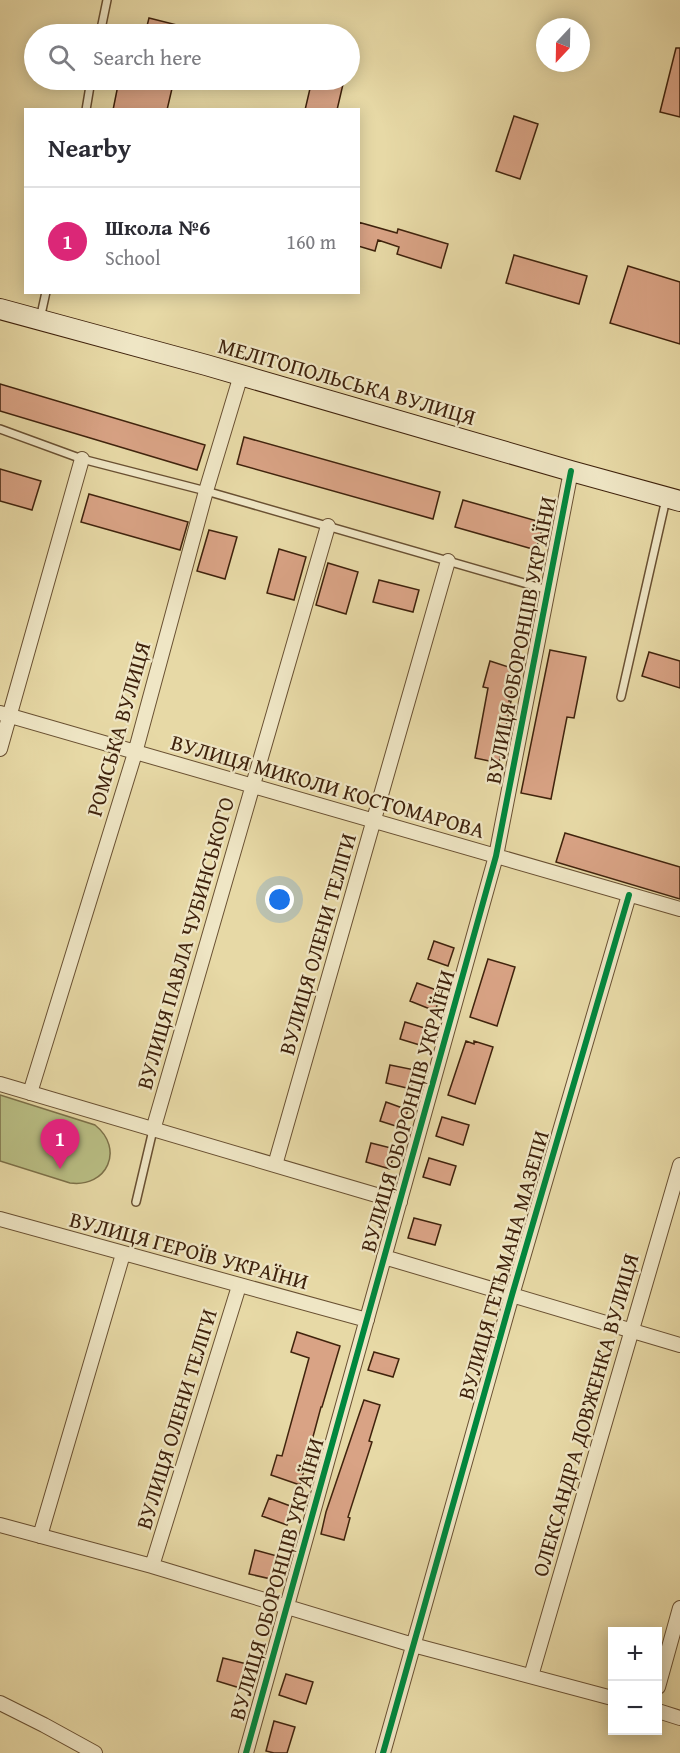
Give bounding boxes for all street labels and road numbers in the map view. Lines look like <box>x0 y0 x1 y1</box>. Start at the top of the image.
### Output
street label: МЕЛІТОПОЛЬСЬКА ВУЛИЦЯ <box>215 329 479 433</box>
street label: ВУЛИЦЯ ОБОРОНЦІВ УКРАЇНИ <box>476 493 564 786</box>
street label: РОМСЬКА ВУЛИЦЯ <box>78 638 158 820</box>
street label: ВУЛИЦЯ МИКОЛИ КОСТОМАРОВА <box>167 726 489 846</box>
street label: ВУЛИЦЯ ПАВЛА ЧУБИНСЬКОГО <box>128 793 242 1093</box>
street label: ВУЛИЦЯ ОЛЕНИ ТЕЛІГИ <box>270 829 364 1058</box>
street label: ВУЛИЦЯ ОБОРОНЦІВ УКРАЇНИ <box>351 966 463 1256</box>
street label: ВУЛИЦЯ ГЕТЬМАНА МАЗЕПИ <box>449 1127 557 1403</box>
street label: ВУЛИЦЯ ГЕРОЇВ УКРАЇНИ <box>66 1203 312 1297</box>
street label: ОЛЕКСАНДРА ДОВЖЕНКА ВУЛИЦЯ <box>524 1250 647 1580</box>
street label: ВУЛИЦЯ ОЛЕНИ ТЕЛІГИ <box>127 1305 225 1533</box>
street label: ВУЛИЦЯ ОБОРОНЦІВ УКРАЇНИ <box>220 1434 332 1724</box>

